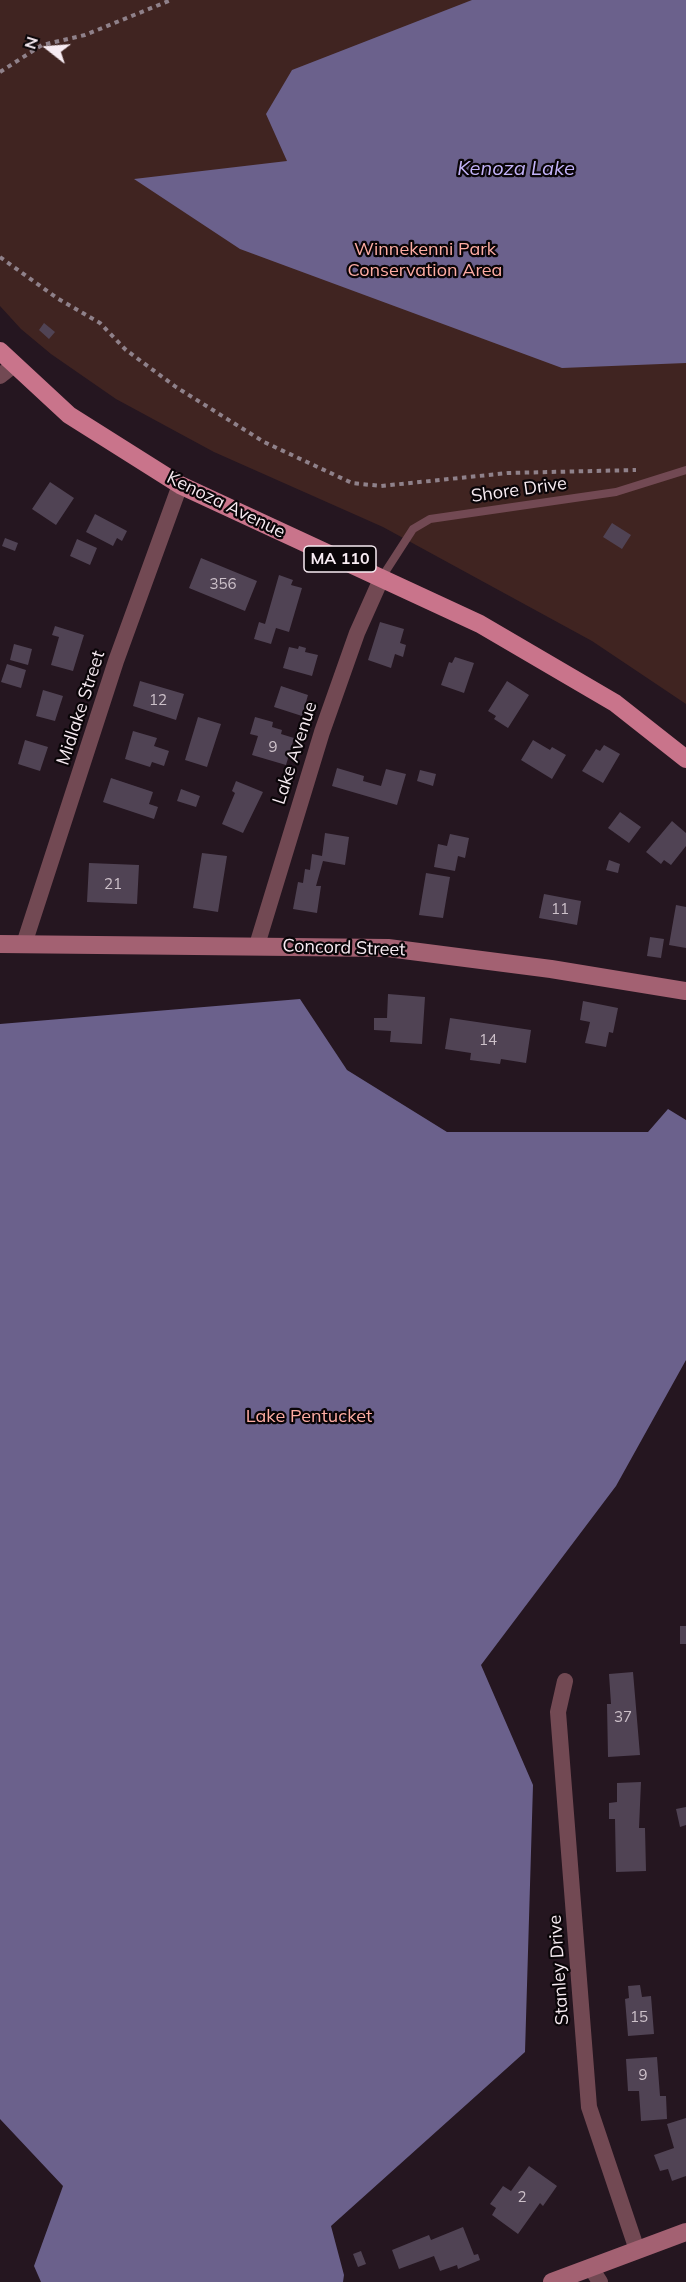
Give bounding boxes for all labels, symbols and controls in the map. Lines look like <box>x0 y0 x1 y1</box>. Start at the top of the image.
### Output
north arrow <box>18 18 78 78</box>
text: N <box>19 34 42 51</box>
water label: Kenoza Lake <box>457 157 575 181</box>
park label: Winnekenni Park Conservation Area <box>348 239 502 282</box>
street label: Kenoza Avenue <box>163 467 289 543</box>
street label: Shore Drive <box>470 473 568 507</box>
road number: MA 110 <box>304 546 376 572</box>
house number: 356 <box>210 575 236 593</box>
street label: Midlake Street <box>52 648 110 768</box>
house number: 12 <box>149 691 167 709</box>
street label: Lake Avenue <box>268 699 322 807</box>
house number: 9 <box>269 738 277 756</box>
house number: 21 <box>104 875 122 893</box>
house number: 11 <box>551 900 569 918</box>
street label: Concord Street <box>282 935 406 961</box>
house number: 14 <box>479 1031 497 1049</box>
park label: Lake Pentucket <box>246 1406 372 1428</box>
house number: 37 <box>614 1708 632 1726</box>
street label: Stanley Drive <box>544 1914 574 2026</box>
house number: 15 <box>630 2008 648 2026</box>
house number: 9 <box>639 2066 647 2084</box>
house number: 2 <box>518 2188 526 2206</box>

